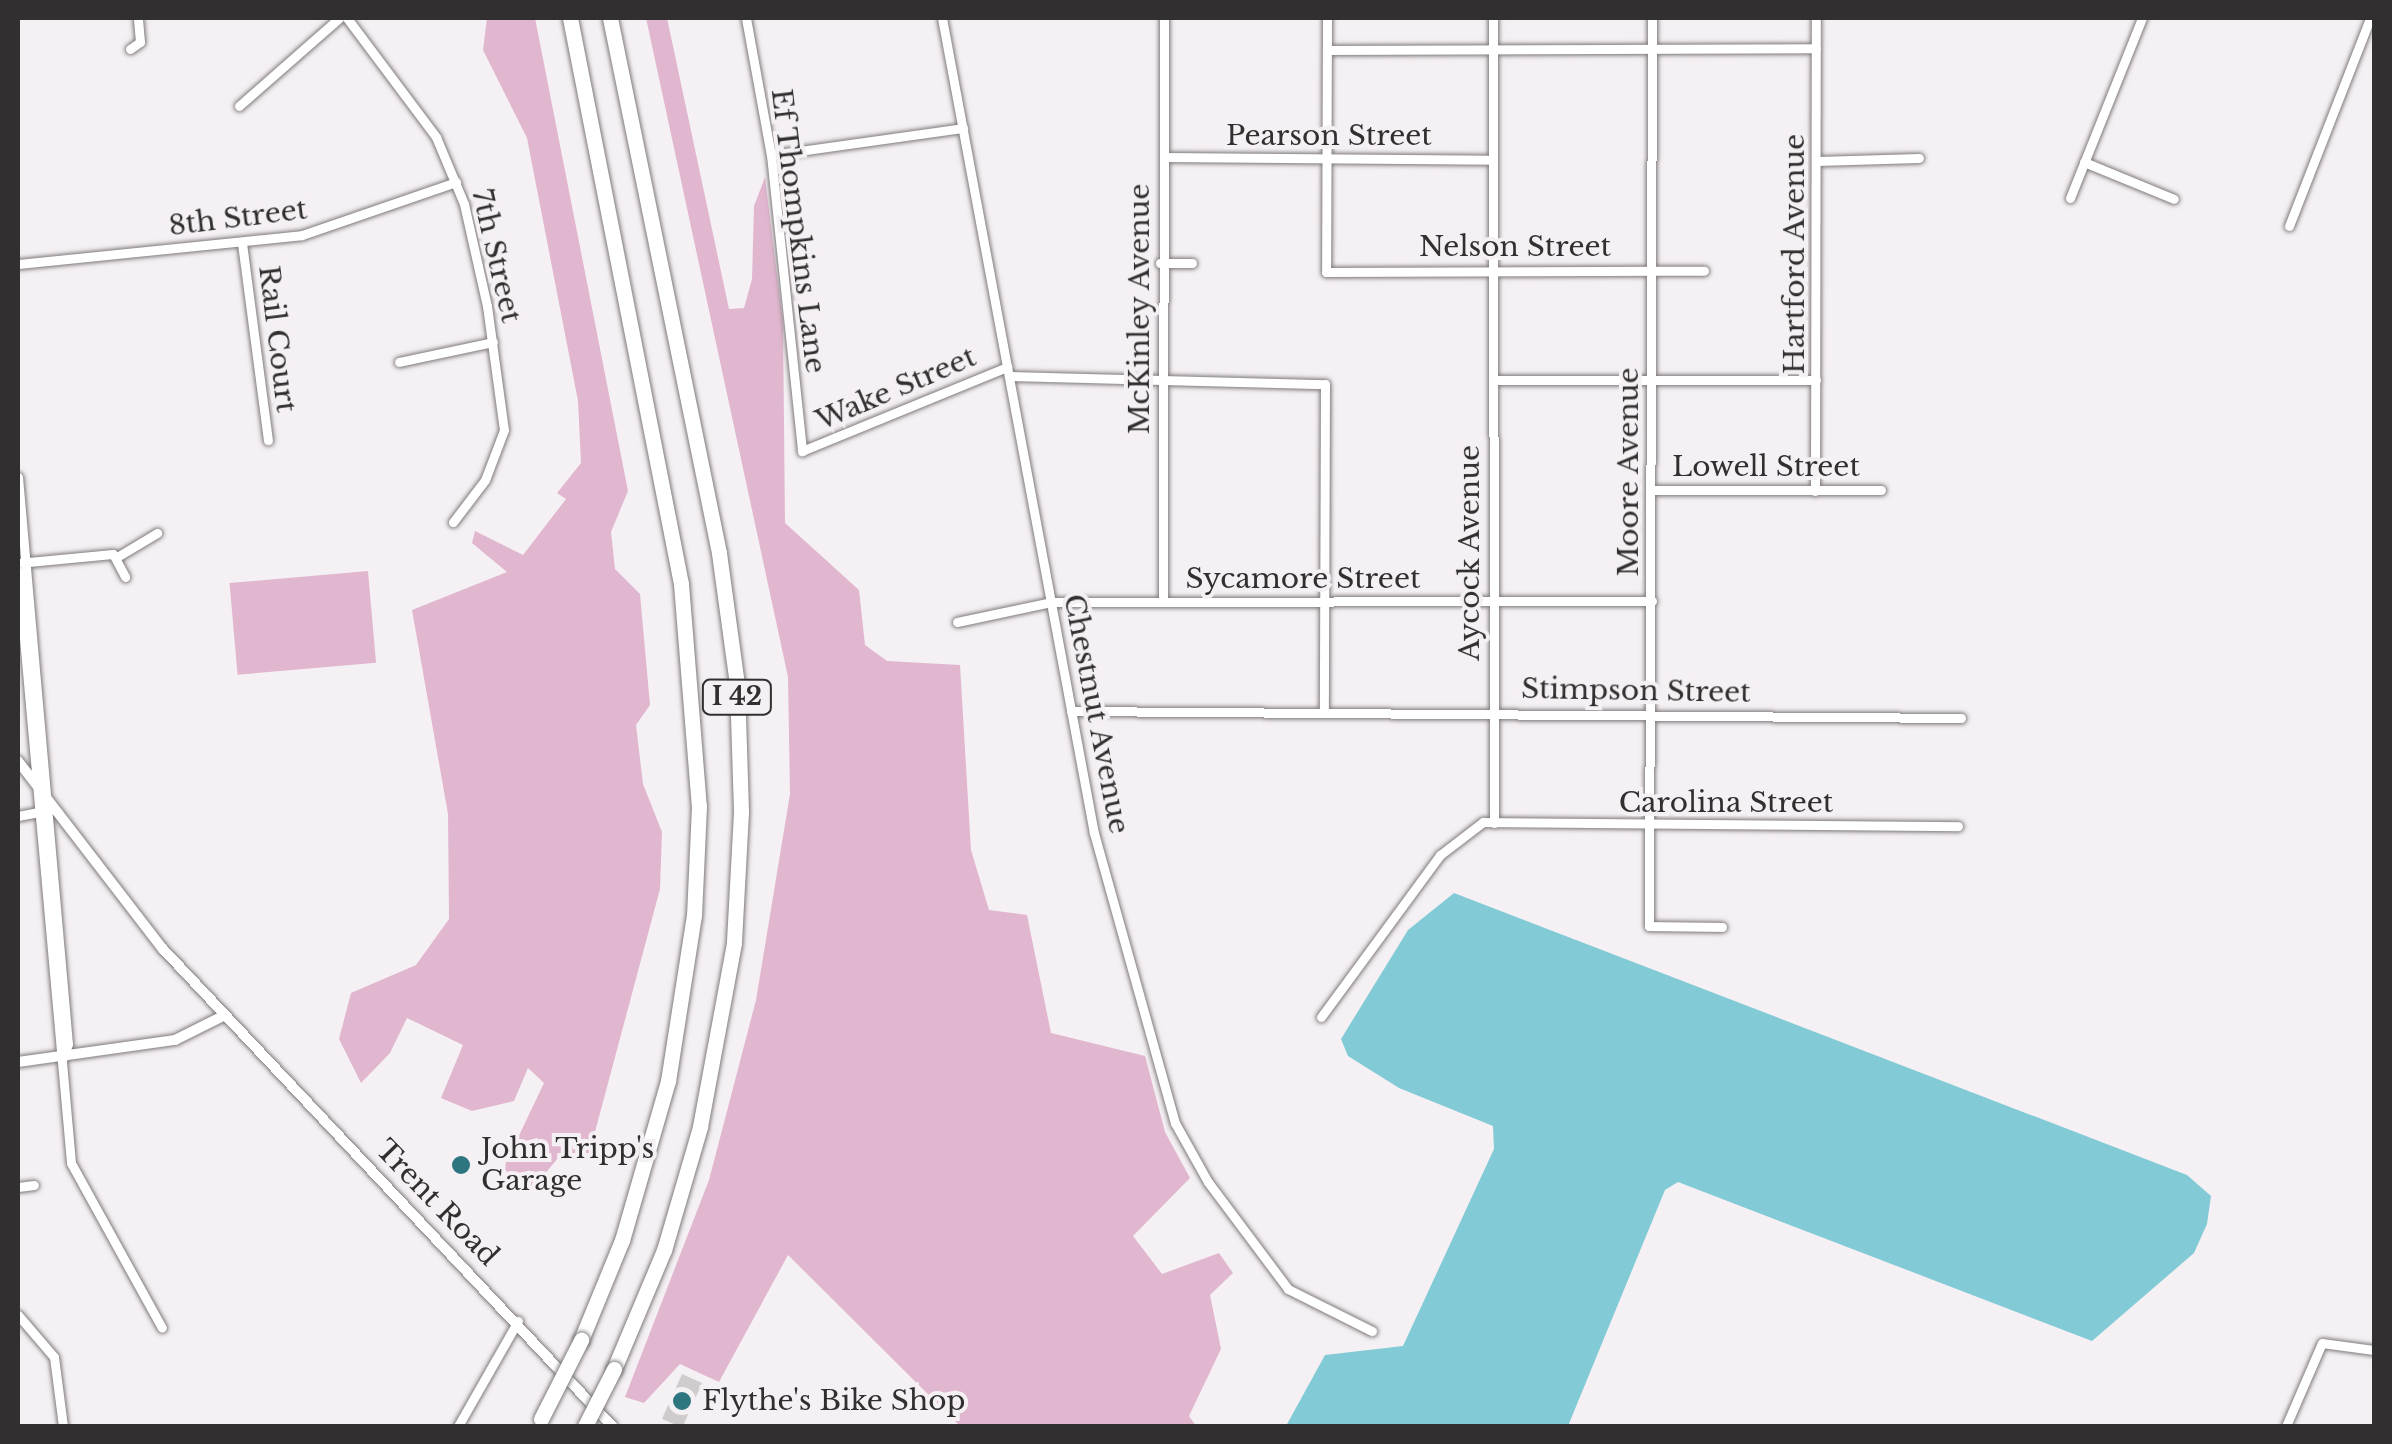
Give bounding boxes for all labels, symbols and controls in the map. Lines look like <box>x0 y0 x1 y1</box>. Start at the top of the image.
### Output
street label: Ef Thompkins Lane <box>764 86 832 376</box>
street label: Pearson Street <box>1226 119 1432 153</box>
street label: Hartford Avenue <box>1778 133 1812 375</box>
street label: McKinley Avenue <box>1123 183 1157 435</box>
street label: 7th Street <box>464 186 528 326</box>
street label: 8th Street <box>167 193 309 243</box>
street label: Nelson Street <box>1419 230 1611 264</box>
street label: Rail Court <box>251 264 303 414</box>
street label: Wake Street <box>811 340 981 438</box>
street label: Moore Avenue <box>1612 367 1646 577</box>
street label: Aycock Avenue <box>1453 444 1487 662</box>
street label: Lowell Street <box>1672 450 1860 484</box>
street label: Sycamore Street <box>1185 562 1421 596</box>
street label: Chestnut Avenue <box>1056 591 1136 837</box>
street label: Stimpson Street <box>1521 672 1751 710</box>
road number: I 42 <box>700 677 774 717</box>
street label: Carolina Street <box>1618 786 1834 820</box>
place label: John Tripp's Garage <box>481 1132 655 1198</box>
street label: Trent Road <box>369 1133 505 1273</box>
marker: John Tripp's Garage <box>450 1154 472 1176</box>
place label: Flythe's Bike Shop <box>702 1384 965 1418</box>
marker: Flythe's Bike Shop <box>671 1390 693 1412</box>

